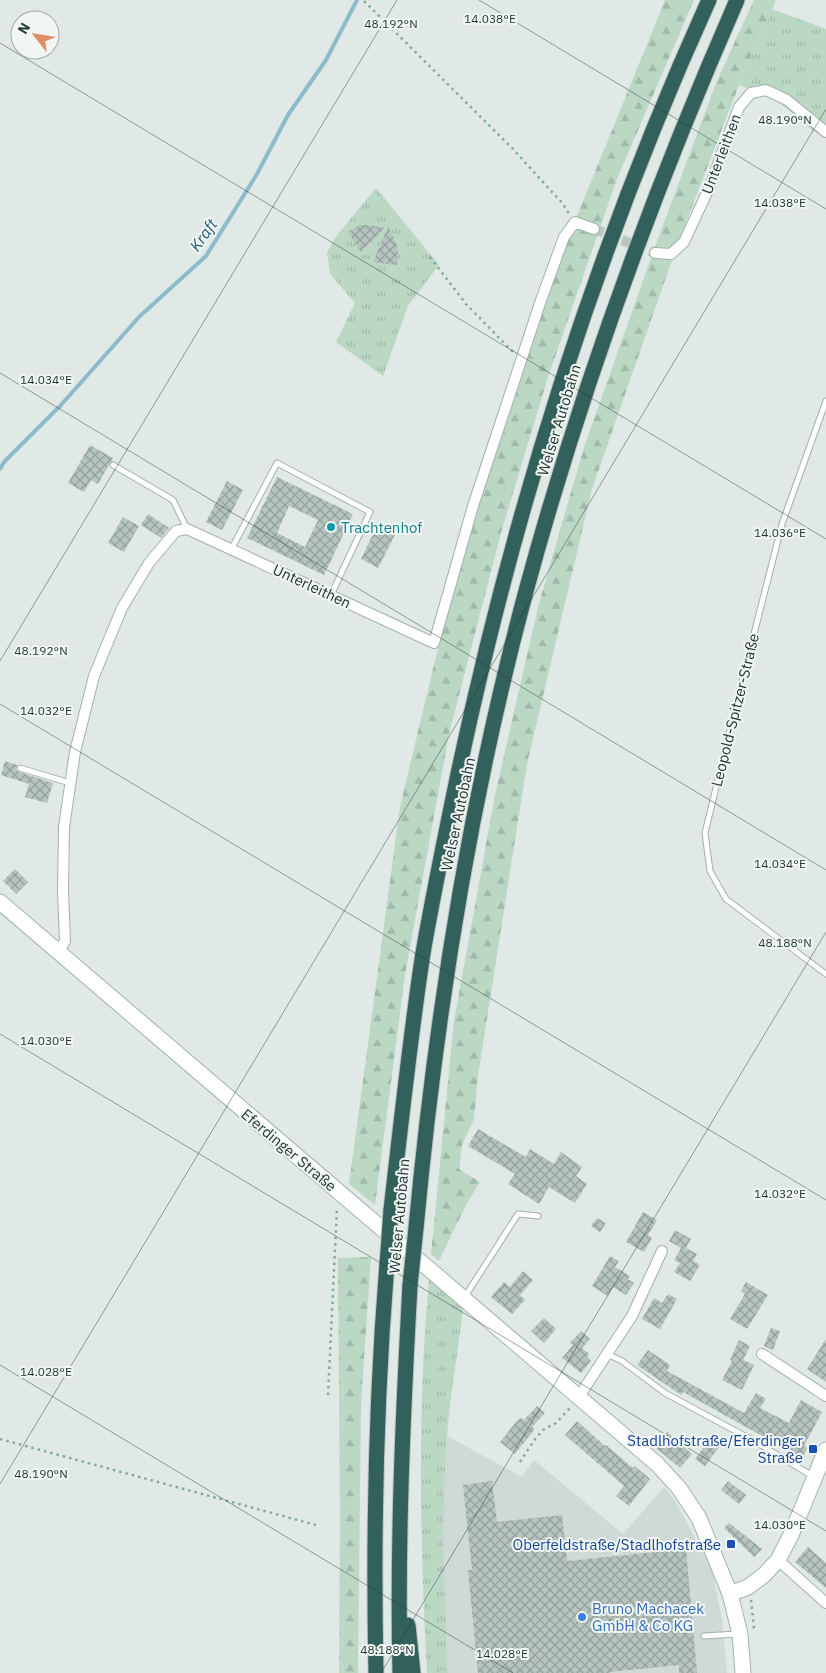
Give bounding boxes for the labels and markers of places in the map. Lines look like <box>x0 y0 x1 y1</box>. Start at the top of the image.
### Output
place label: Trachtenhof <box>341 518 422 537</box>
marker: Trachtenhof <box>325 521 337 533</box>
place label: Stadlhofstraße/Eferdinger Straße <box>627 1431 803 1467</box>
marker: Stadlhofstraße/Eferdinger Straße <box>807 1443 819 1455</box>
place label: Oberfeldstraße/Stadlhofstraße <box>513 1535 721 1554</box>
marker: Oberfeldstraße/Stadlhofstraße <box>725 1538 737 1550</box>
place label: Bruno Machacek GmbH & Co KG <box>592 1599 704 1635</box>
marker: Bruno Machacek GmbH & Co KG <box>576 1611 588 1623</box>

